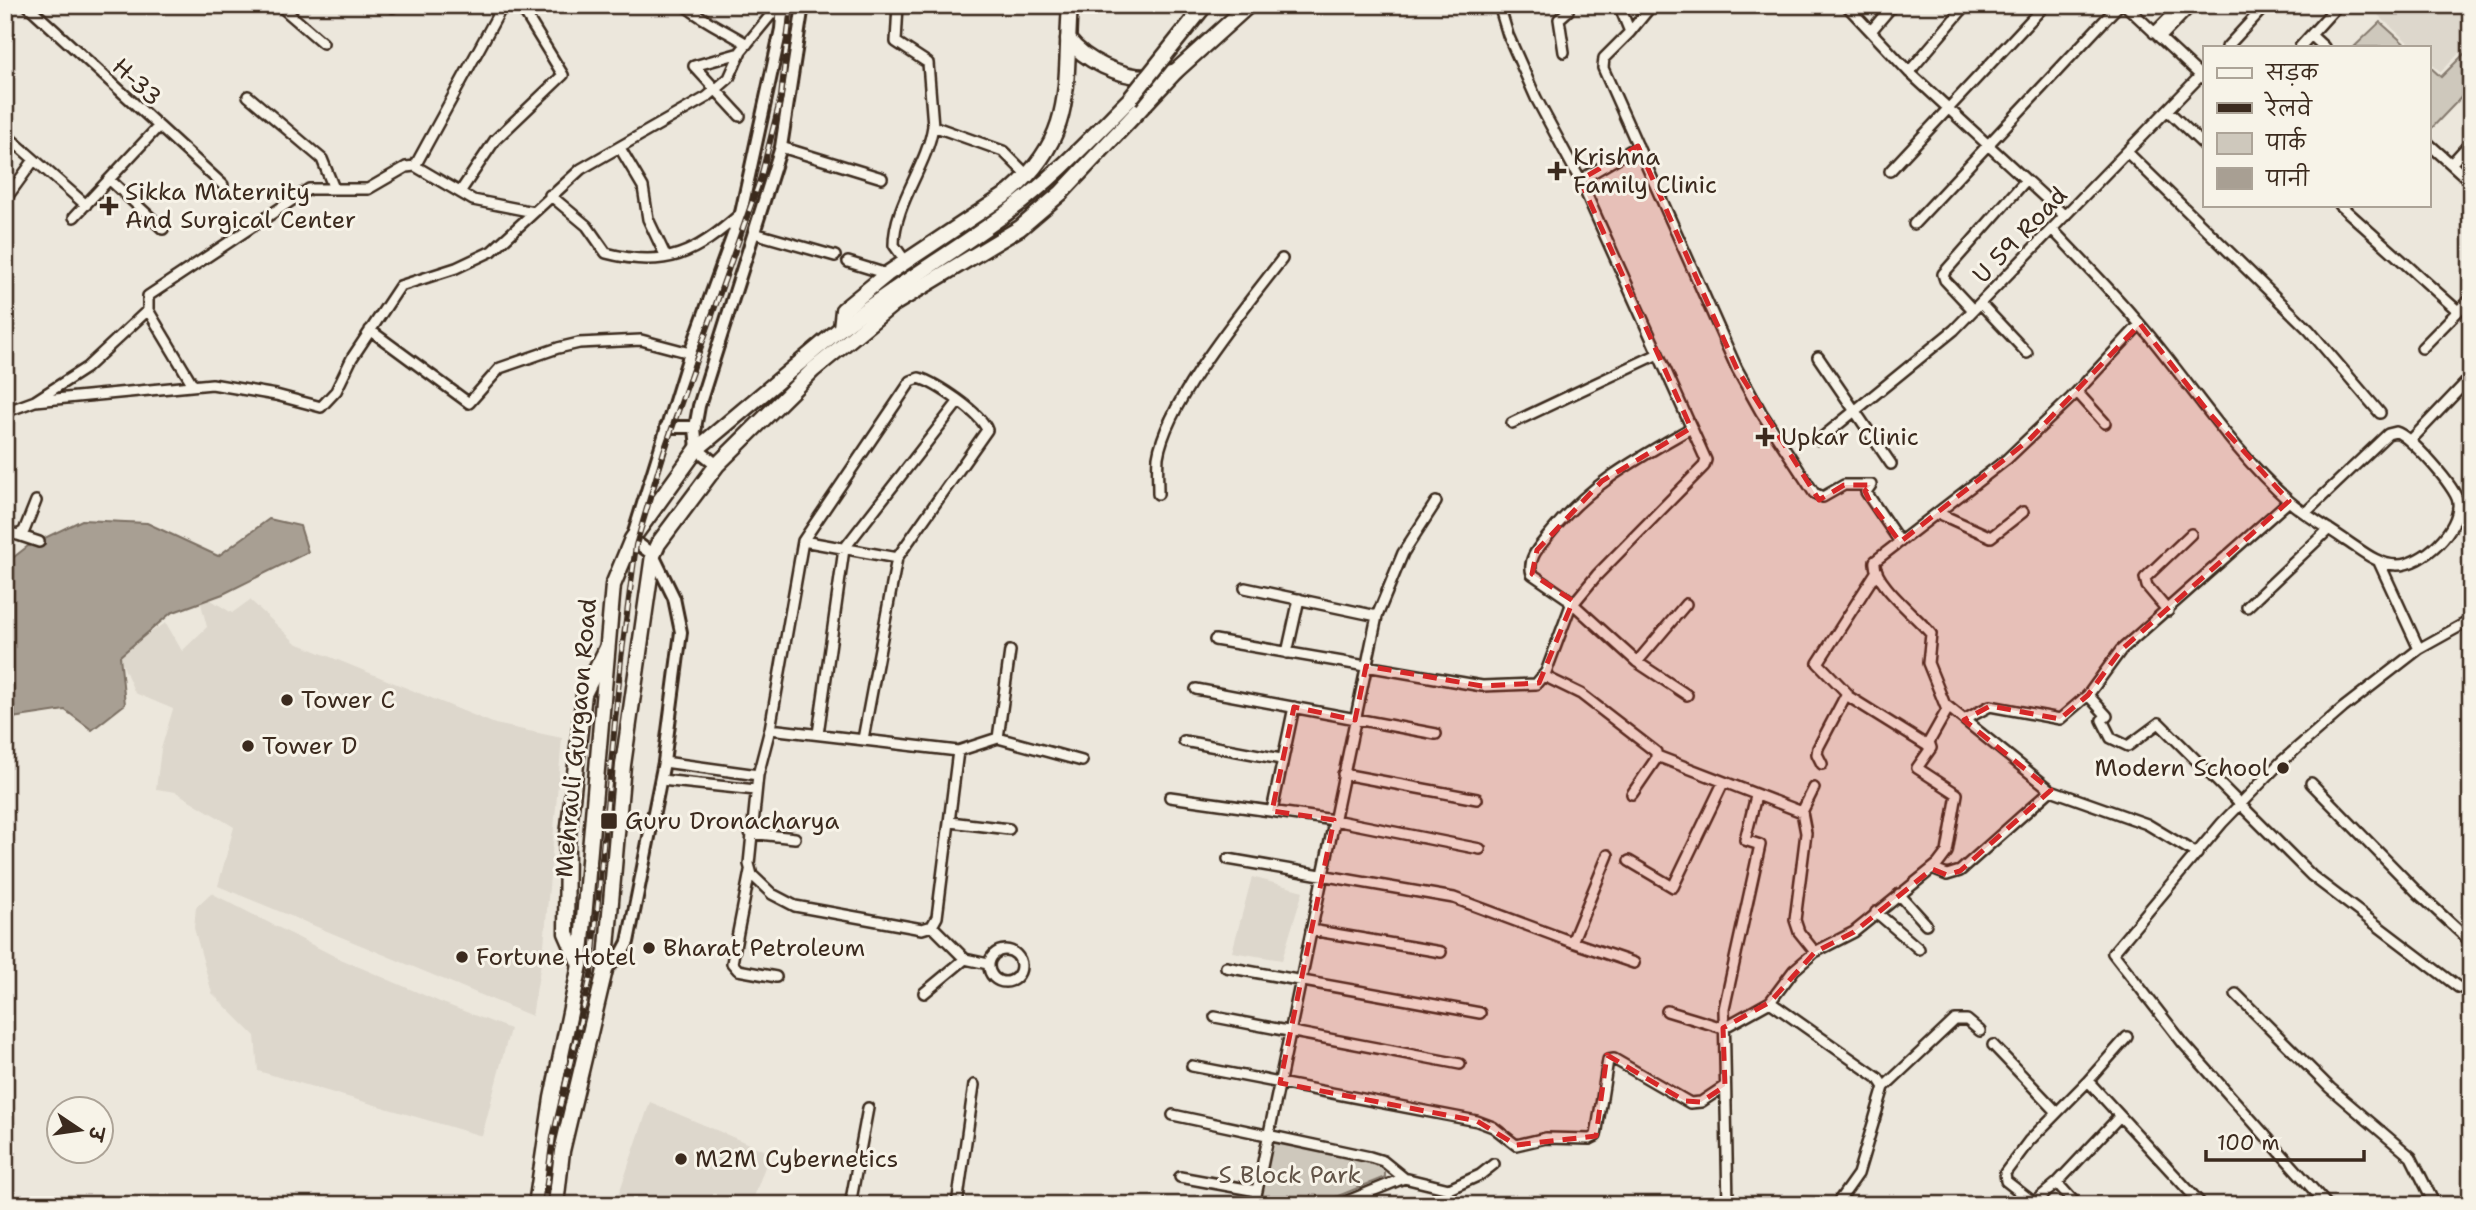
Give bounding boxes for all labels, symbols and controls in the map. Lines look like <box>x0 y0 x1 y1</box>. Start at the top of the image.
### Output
legend <box>2203 46 2430 206</box>
street label: H-33 <box>105 51 169 113</box>
text: सड़क <box>2265 59 2319 87</box>
text: रेलवे <box>2263 91 2313 123</box>
text: पार्क <box>2265 126 2307 157</box>
place label: Krishna Family Clinic <box>1573 141 1717 201</box>
marker: Krishna Family Clinic <box>1547 161 1567 181</box>
text: पानी <box>2265 163 2311 193</box>
place label: Sikka Maternity And Surgical Center <box>125 176 356 236</box>
street label: U 59 Road <box>1966 180 2074 290</box>
marker: Sikka Maternity And Surgical Center <box>99 196 119 216</box>
place label: Upkar Clinic <box>1781 421 1919 453</box>
marker: Upkar Clinic <box>1755 427 1775 447</box>
street label: Mehrauli Gurgaon Road <box>548 597 604 879</box>
place label: Tower C <box>301 684 395 716</box>
marker: Tower C <box>279 692 295 708</box>
place label: Tower D <box>262 730 357 762</box>
marker: Tower D <box>240 738 256 754</box>
place label: Modern School <box>2095 752 2270 784</box>
marker: Modern School <box>2275 760 2291 776</box>
place label: Guru Dronacharya <box>625 805 839 837</box>
marker: Guru Dronacharya <box>599 811 619 831</box>
place label: Bharat Petroleum <box>663 932 865 964</box>
marker: Bharat Petroleum <box>641 940 657 956</box>
place label: Fortune Hotel <box>476 941 636 973</box>
marker: Fortune Hotel <box>454 949 470 965</box>
north arrow <box>46 1094 116 1164</box>
scale bar <box>2206 1119 2364 1163</box>
text: उ <box>82 1123 110 1145</box>
text: 100 m <box>2217 1129 2280 1157</box>
place label: M2M Cybernetics <box>695 1143 898 1175</box>
marker: M2M Cybernetics <box>673 1151 689 1167</box>
park label: S Block Park <box>1219 1159 1361 1191</box>

